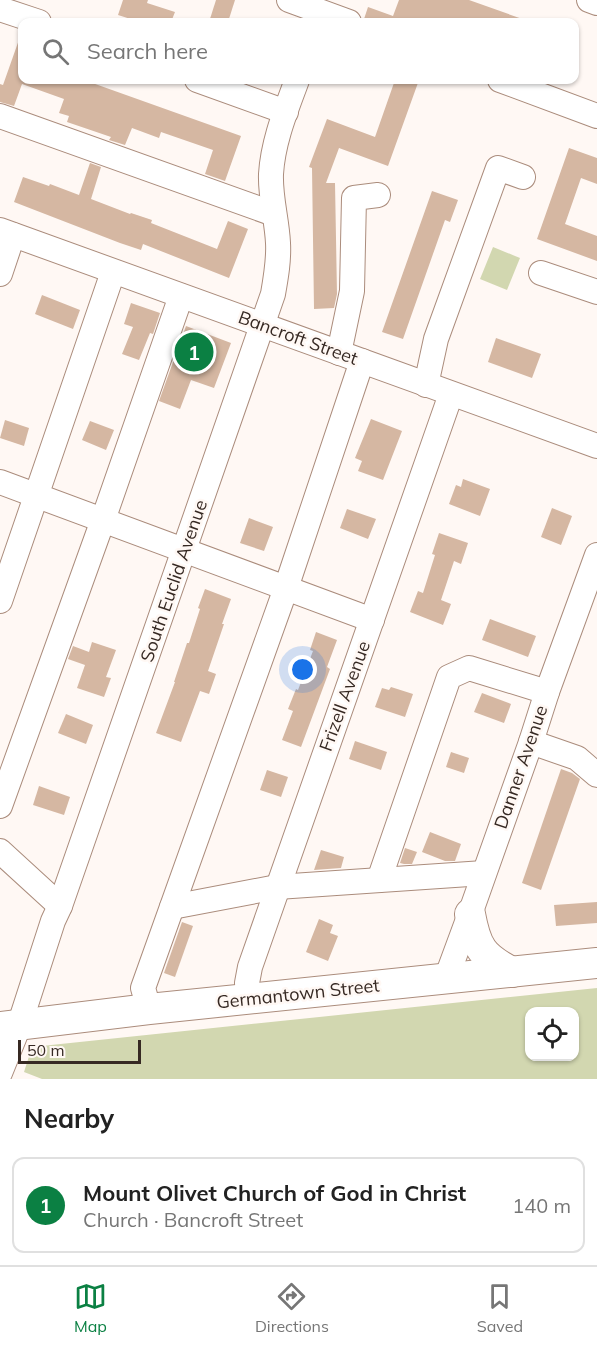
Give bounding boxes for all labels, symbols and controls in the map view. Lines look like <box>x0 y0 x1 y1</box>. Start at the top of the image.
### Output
search box <box>18 18 579 84</box>
icon: search <box>39 35 72 68</box>
text: Search here <box>87 37 208 65</box>
street label: Bancroft Street <box>235 305 361 370</box>
pin: 1 <box>174 330 214 374</box>
street label: South Euclid Avenue <box>135 497 212 665</box>
street label: Frizell Avenue <box>314 638 375 754</box>
your location <box>288 655 317 684</box>
street label: Danner Avenue <box>489 702 552 832</box>
street label: Germantown Street <box>215 974 381 1013</box>
map controls <box>525 1007 579 1061</box>
button: locate <box>525 1007 579 1061</box>
scale bar <box>18 1037 141 1064</box>
text: 50 m <box>27 1040 64 1060</box>
text: Nearby <box>24 1102 114 1135</box>
text: Mount Olivet Church of God in Christ <box>83 1179 466 1207</box>
text: 1 <box>40 1193 52 1218</box>
text: 140 m <box>512 1193 571 1218</box>
text: Church · Bancroft Street <box>83 1207 303 1232</box>
tab: Map <box>74 1280 107 1336</box>
tab: Directions <box>255 1280 329 1336</box>
tab: Saved <box>477 1280 523 1336</box>

